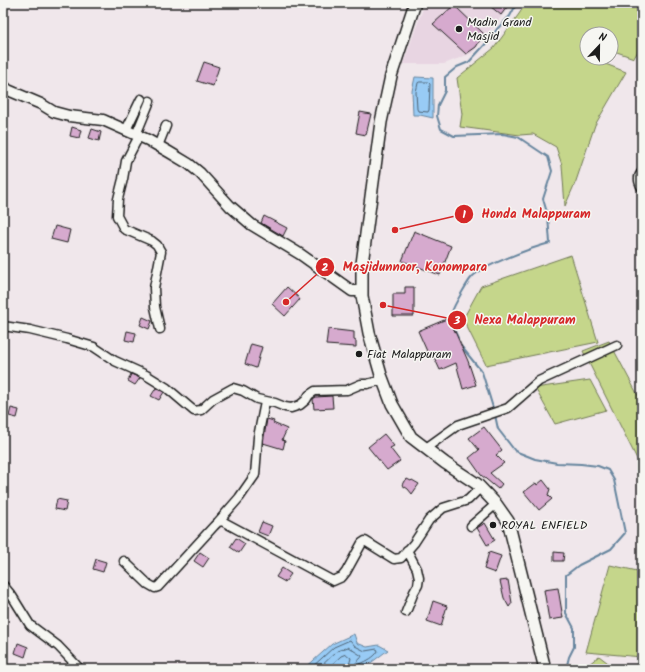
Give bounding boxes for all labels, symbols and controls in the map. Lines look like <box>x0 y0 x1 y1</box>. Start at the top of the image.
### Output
place label: Madin Grand Masjid <box>467 13 532 46</box>
marker: Madin Grand Masjid <box>454 24 464 34</box>
north arrow <box>579 26 619 66</box>
text: N <box>596 28 609 47</box>
callout: Honda Malappuram <box>454 201 599 226</box>
text: Honda Malappuram <box>481 204 591 225</box>
text: 1 <box>462 205 466 224</box>
callout: Masjidunnoor, Konompara <box>315 254 495 279</box>
text: Masjidunnoor, Konompara <box>343 257 488 278</box>
text: 2 <box>322 258 329 277</box>
callout: Nexa Malappuram <box>447 307 584 332</box>
text: Nexa Malappuram <box>474 310 576 331</box>
text: 3 <box>453 311 461 330</box>
place label: Fiat Malappuram <box>367 345 452 364</box>
marker: Fiat Malappuram <box>354 349 364 359</box>
place label: ROYAL ENFIELD <box>501 516 588 535</box>
marker: ROYAL ENFIELD <box>488 520 498 530</box>

